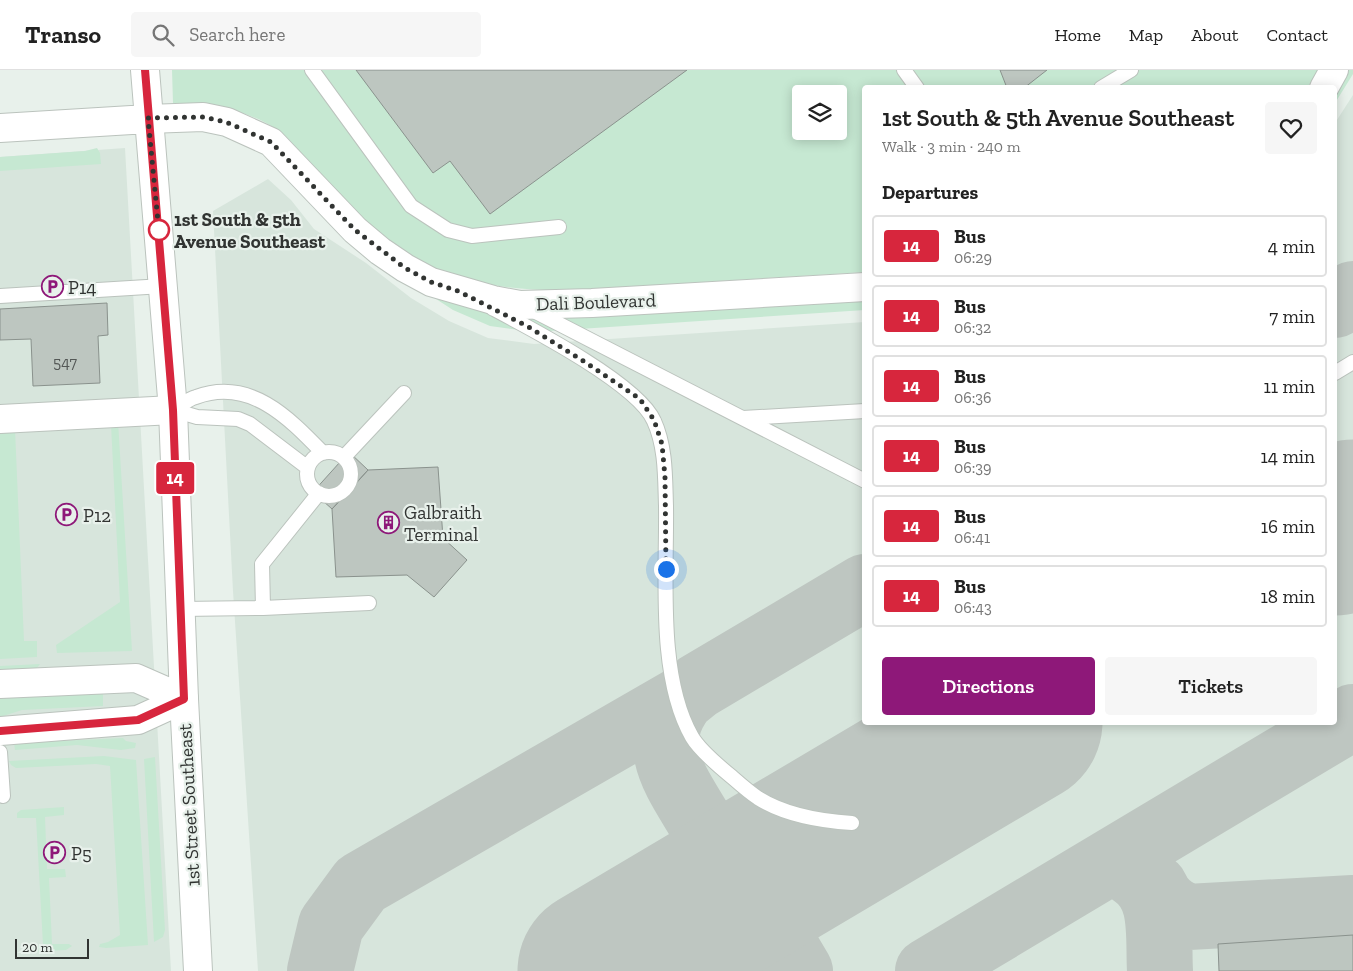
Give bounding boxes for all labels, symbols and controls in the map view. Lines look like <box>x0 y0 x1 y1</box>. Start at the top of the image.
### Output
search box <box>131 12 481 57</box>
text: Transo <box>25 20 101 49</box>
icon: search <box>149 21 177 49</box>
text: Search here <box>189 23 285 46</box>
text: Home <box>1054 24 1101 46</box>
text: Map <box>1129 24 1163 46</box>
text: About <box>1191 24 1238 46</box>
text: Contact <box>1266 24 1328 46</box>
map controls <box>792 85 847 140</box>
button: layers <box>792 85 847 140</box>
button: heart <box>1265 102 1317 154</box>
text: 1st South & 5th Avenue Southeast <box>882 103 1234 132</box>
text: Walk · 3 min · 240 m <box>882 137 1021 156</box>
text: Departures <box>882 181 978 204</box>
place label: 1st South & 5th Avenue Southeast <box>174 208 326 253</box>
marker: 1st South & 5th Avenue Southeast <box>148 219 170 241</box>
text: Bus <box>954 225 986 248</box>
text: 14 <box>903 235 920 257</box>
text: 4 min <box>1268 235 1315 258</box>
text: 06:29 <box>954 248 992 267</box>
parking icon: P14 <box>40 275 64 299</box>
place label: P14 <box>68 276 96 299</box>
street label: Dali Boulevard <box>536 288 657 316</box>
text: Bus <box>954 295 986 318</box>
text: 14 <box>903 305 920 327</box>
text: 7 min <box>1269 305 1315 328</box>
text: 06:32 <box>954 318 991 337</box>
house number: 547 <box>53 353 78 372</box>
text: Bus <box>954 365 986 388</box>
text: 14 <box>903 375 920 397</box>
text: 11 min <box>1263 375 1315 398</box>
text: 06:36 <box>954 388 992 407</box>
text: Bus <box>954 435 986 458</box>
text: 14 <box>903 445 920 467</box>
text: 14 min <box>1261 445 1315 468</box>
text: 06:39 <box>954 458 992 477</box>
line badge: 14 <box>152 462 198 494</box>
text: 14 <box>166 467 184 489</box>
place label: Galbraith Terminal <box>404 501 482 546</box>
parking icon: P12 <box>55 503 79 527</box>
place label: P12 <box>83 504 111 527</box>
text: Bus <box>954 505 986 528</box>
building icon: Galbraith Terminal <box>376 511 400 535</box>
text: 14 <box>903 515 920 537</box>
text: 16 min <box>1261 515 1315 538</box>
text: 06:41 <box>954 528 990 547</box>
your location <box>654 557 679 582</box>
text: Bus <box>954 575 986 598</box>
text: 14 <box>903 585 920 607</box>
text: 18 min <box>1261 585 1315 608</box>
text: 06:43 <box>954 598 992 617</box>
button: Directions <box>882 657 1095 715</box>
button: Tickets <box>1105 657 1317 715</box>
street label: 1st Street Southeast <box>173 723 205 887</box>
parking icon: P5 <box>43 841 67 865</box>
place label: P5 <box>71 842 92 865</box>
scale bar <box>15 936 89 959</box>
text: 20 m <box>22 939 53 956</box>

